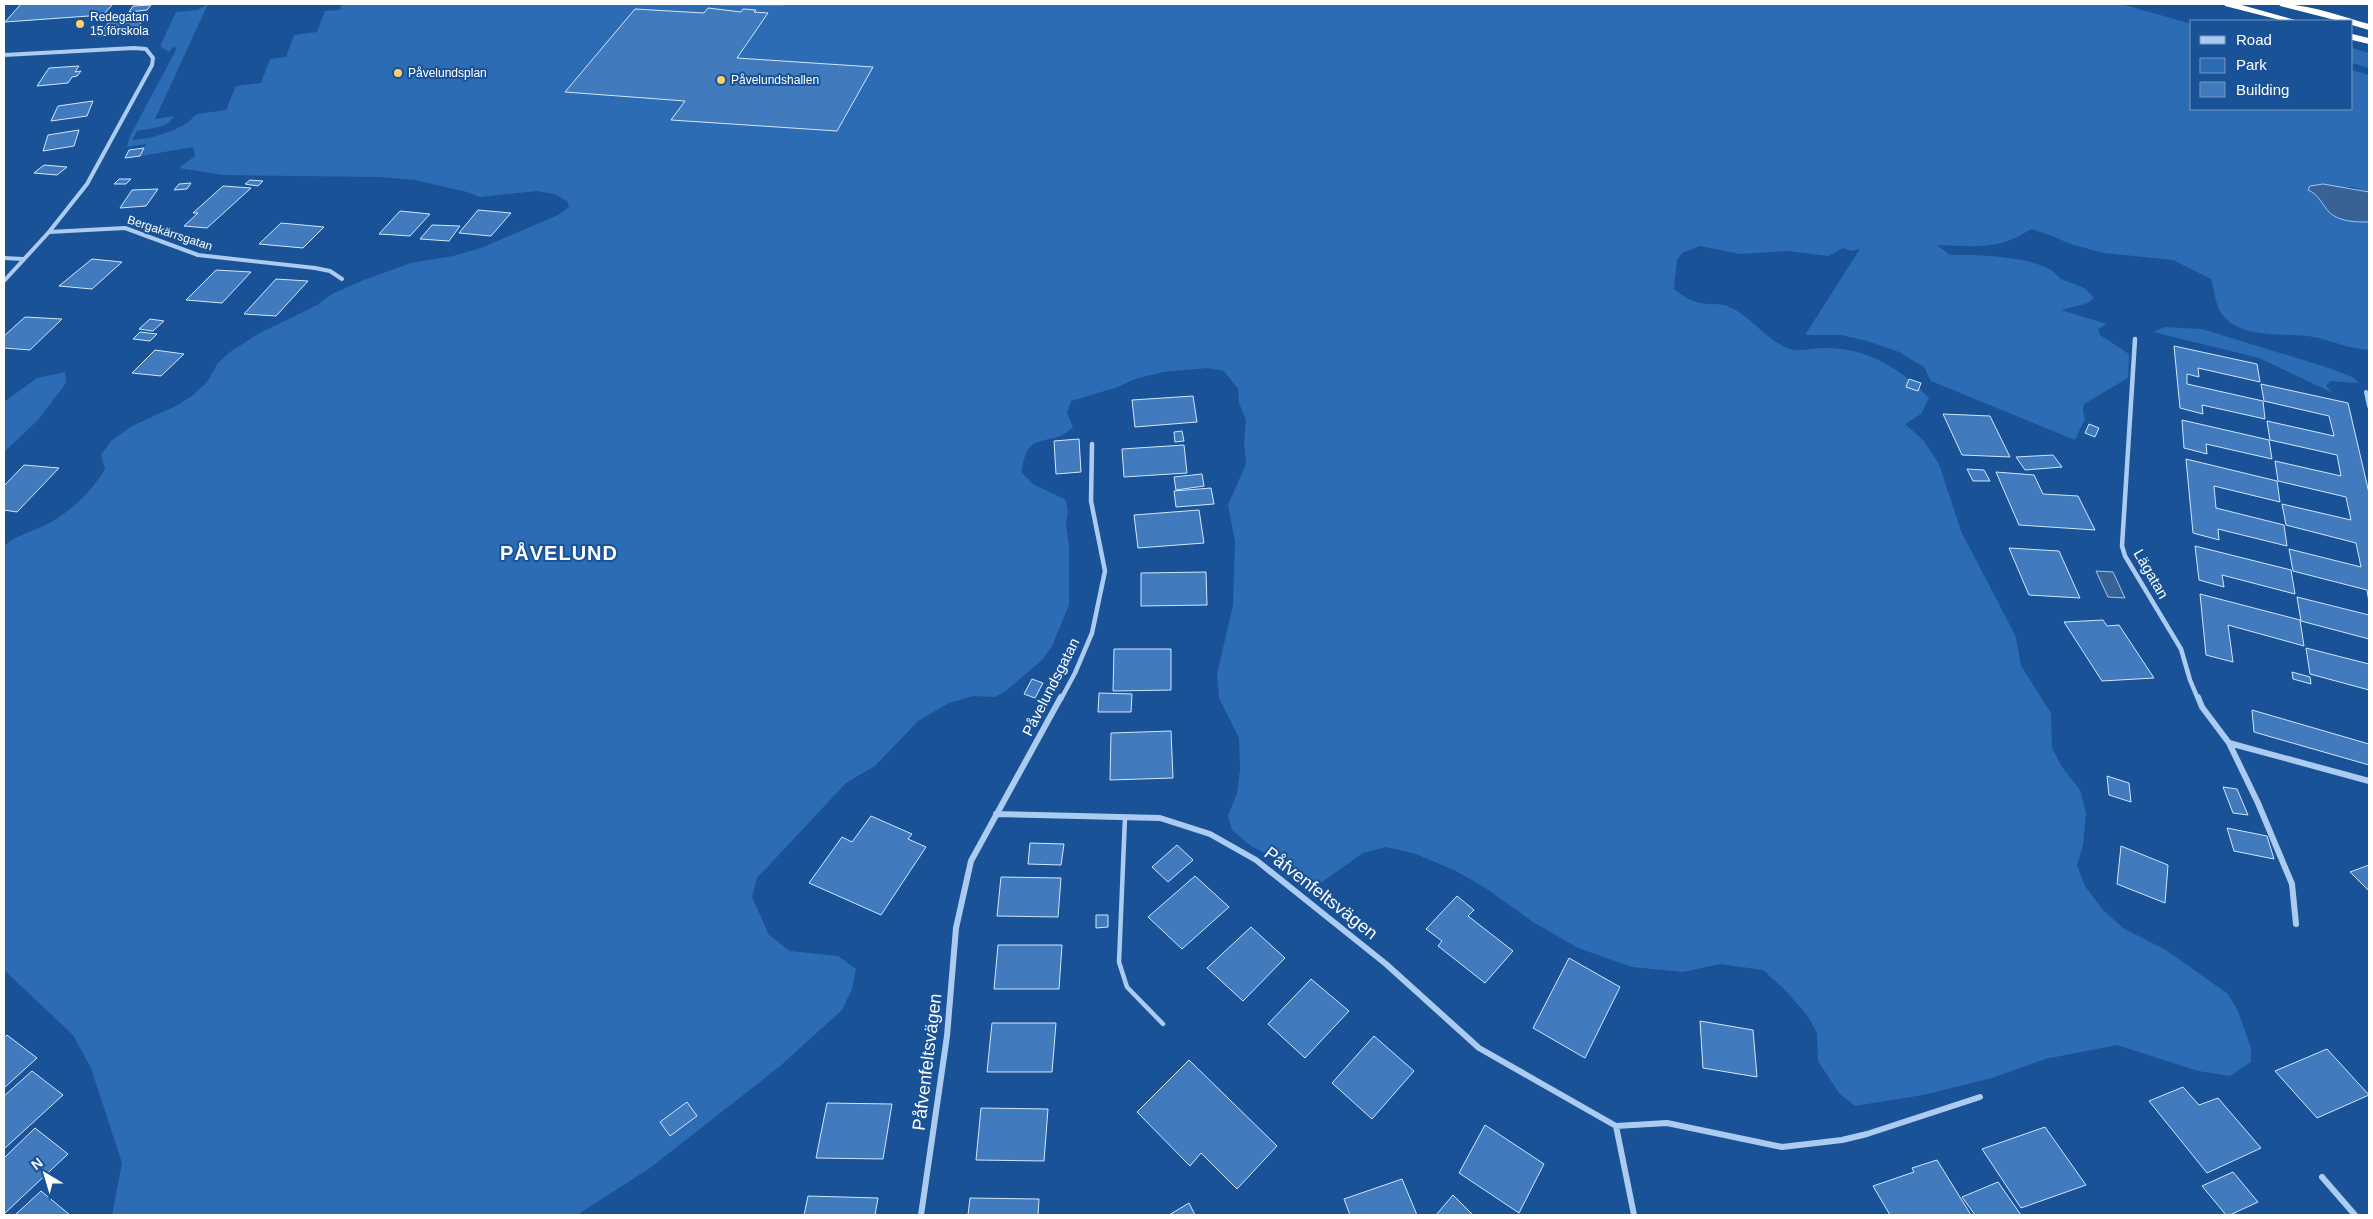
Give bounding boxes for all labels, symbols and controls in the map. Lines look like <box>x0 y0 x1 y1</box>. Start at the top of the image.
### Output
place label: Redegatan 15 förskola <box>90 10 149 38</box>
marker: Redegatan 15 förskola <box>74 18 86 30</box>
legend <box>2190 20 2353 110</box>
text: Road <box>2236 31 2272 48</box>
text: Park <box>2236 56 2267 73</box>
place label: Påvelundsplan <box>408 66 487 80</box>
marker: Påvelundsplan <box>392 67 404 79</box>
place label: Påvelundshallen <box>731 73 819 87</box>
marker: Påvelundshallen <box>715 74 727 86</box>
text: Building <box>2236 81 2289 98</box>
street label: Bergakärrsgatan <box>126 213 214 253</box>
district label: PÅVELUND <box>500 541 618 564</box>
street label: Lägatan <box>2131 546 2172 601</box>
street label: Påvelundsgatan <box>1019 635 1083 739</box>
street label: Påfvenfeltsvägen <box>1260 843 1382 943</box>
street label: Påfvenfeltsvägen <box>909 992 945 1132</box>
north arrow <box>20 1149 70 1199</box>
text: N <box>28 1154 46 1173</box>

